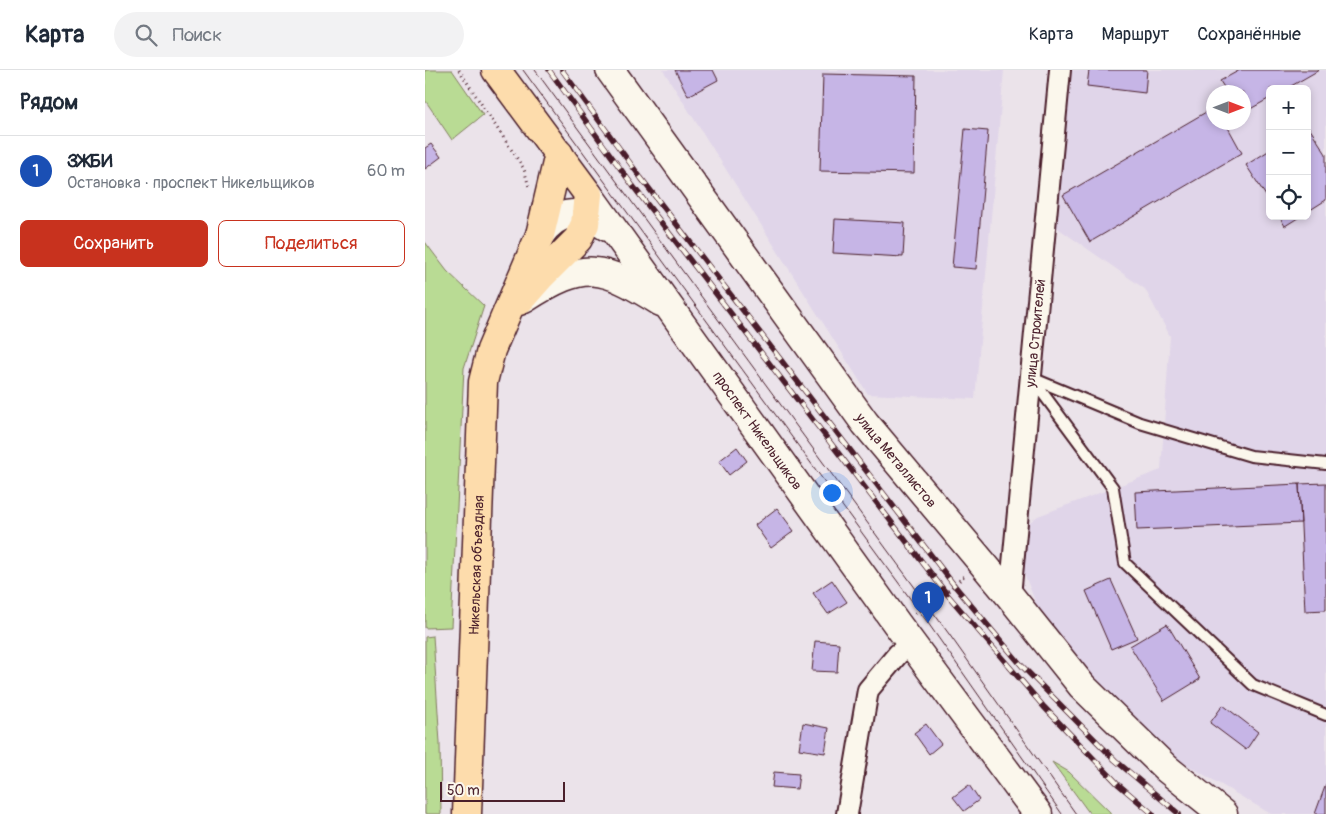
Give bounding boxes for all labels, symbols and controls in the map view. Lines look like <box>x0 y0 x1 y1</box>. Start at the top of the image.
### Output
search box <box>114 12 464 57</box>
text: Карта <box>25 20 84 49</box>
icon: search <box>132 21 160 49</box>
text: Поиск <box>172 23 222 47</box>
text: Карта <box>1029 23 1073 46</box>
text: Маршрут <box>1101 23 1169 46</box>
text: Сохранённые <box>1197 23 1301 46</box>
north arrow <box>1206 85 1251 130</box>
map controls <box>1266 85 1311 220</box>
button: + <box>1266 85 1311 130</box>
text: Рядом <box>20 89 78 116</box>
button: − <box>1266 130 1311 175</box>
text: ЗЖБИ <box>67 149 113 173</box>
text: 1 <box>33 161 39 181</box>
text: 60 m <box>367 161 405 181</box>
text: Остановка · проспект Никельщиков <box>67 173 315 193</box>
button: locate <box>1266 175 1311 220</box>
button: Сохранить <box>20 220 208 267</box>
button: Поделиться <box>218 220 405 267</box>
street label: улица Строителей <box>1022 278 1049 389</box>
street label: проспект Никельщиков <box>709 368 806 493</box>
street label: улица Металлистов <box>851 409 940 511</box>
your location <box>819 480 845 506</box>
street label: Никельская объездная <box>466 495 488 635</box>
pin: 1 <box>912 582 944 623</box>
scale bar <box>440 779 565 802</box>
text: 50 m <box>447 782 480 799</box>

